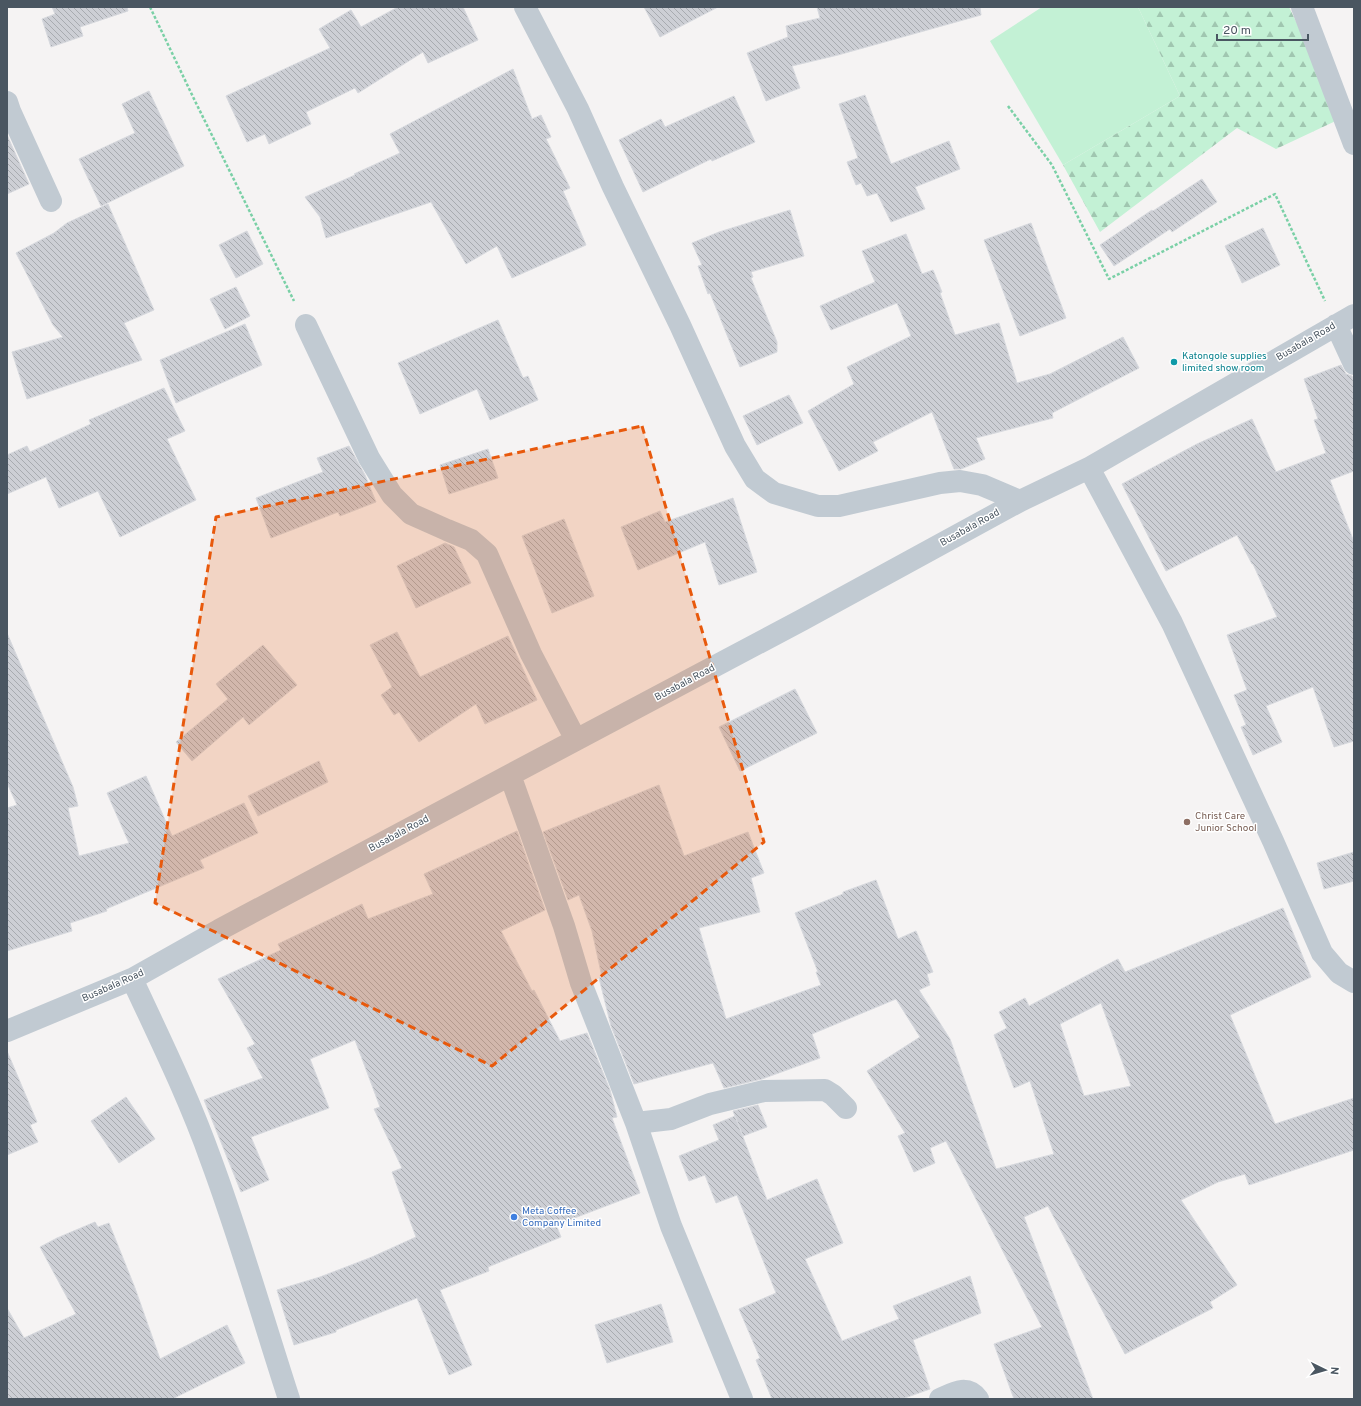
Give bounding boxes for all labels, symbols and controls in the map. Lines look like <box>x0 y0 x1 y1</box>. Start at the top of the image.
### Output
scale bar <box>1217 16 1308 42</box>
text: 20 m <box>1223 23 1251 39</box>
street label: Busabala Road <box>1274 320 1338 364</box>
place label: Katongole supplies limited show room <box>1182 350 1267 375</box>
marker: Katongole supplies limited show room <box>1169 357 1179 367</box>
street label: Busabala Road <box>938 506 1002 550</box>
street label: Busabala Road <box>653 662 717 704</box>
place label: Christ Care Junior School <box>1195 810 1257 835</box>
street label: Busabala Road <box>367 813 431 855</box>
marker: Christ Care Junior School <box>1182 817 1192 827</box>
street label: Busabala Road <box>80 967 146 1005</box>
place label: Meta Coffee Company Limited <box>522 1205 601 1230</box>
marker: Meta Coffee Company Limited <box>509 1212 519 1222</box>
north arrow <box>1305 1350 1345 1390</box>
text: N <box>1327 1366 1341 1375</box>

